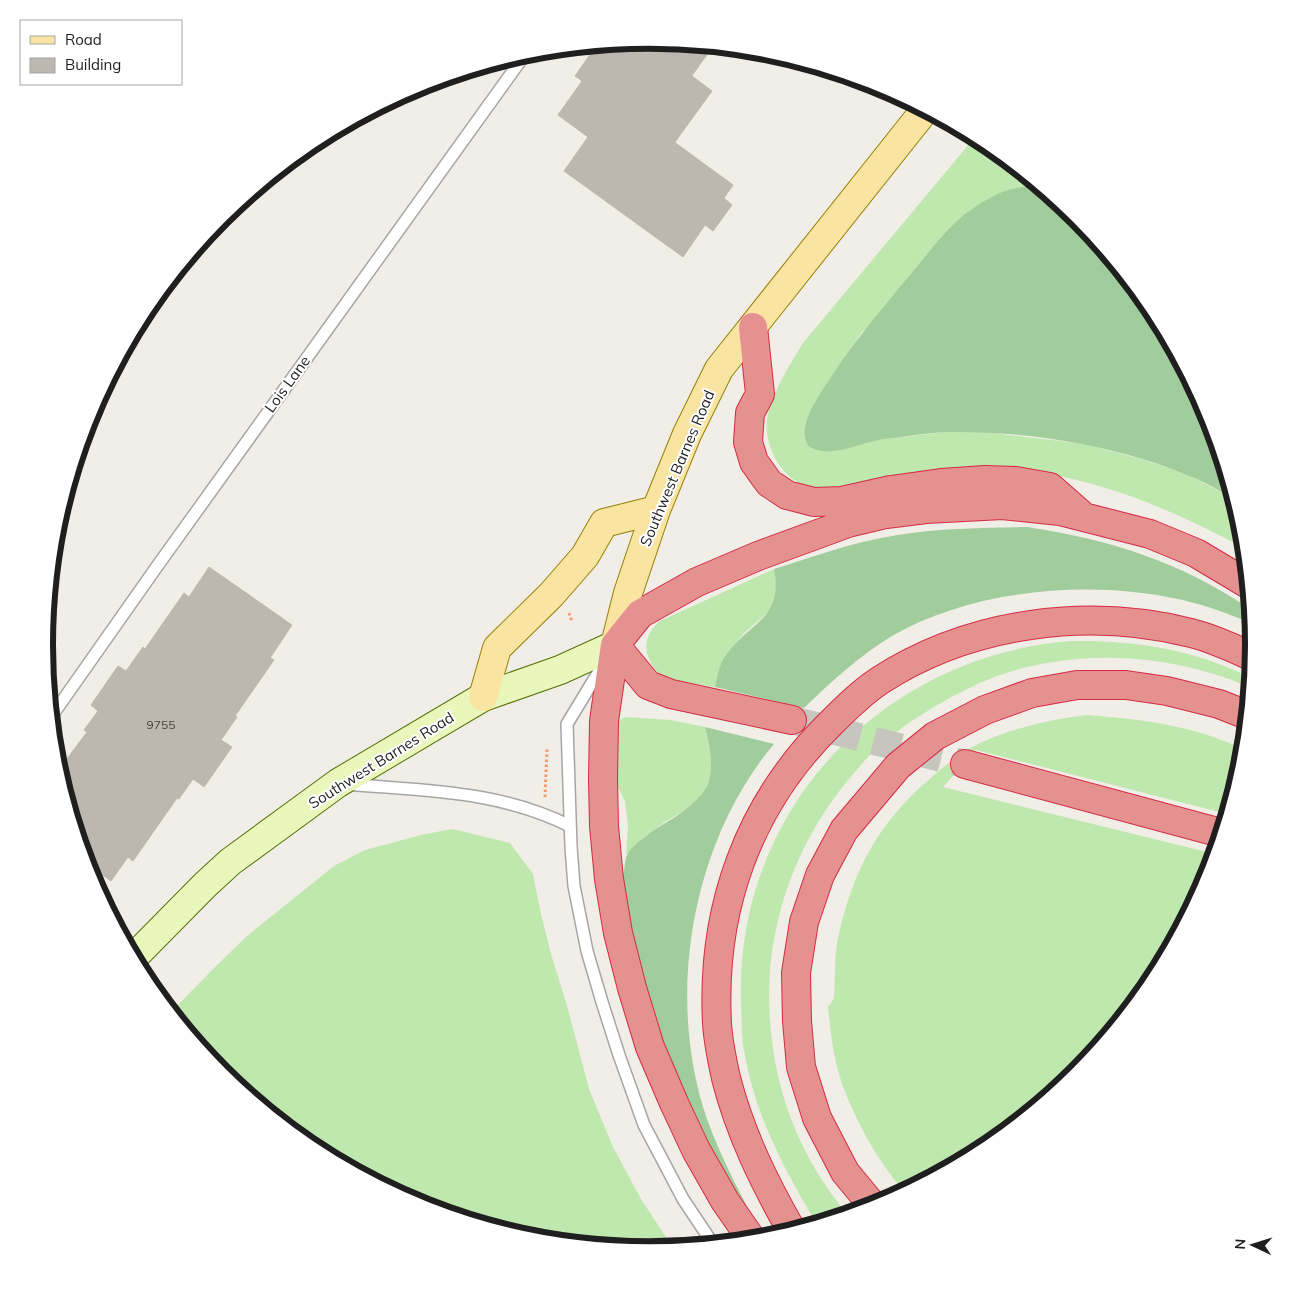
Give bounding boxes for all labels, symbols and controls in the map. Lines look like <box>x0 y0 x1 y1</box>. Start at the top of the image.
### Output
legend <box>20 20 182 85</box>
text: Road <box>65 30 102 49</box>
text: Building <box>65 55 121 74</box>
street label: Lois Lane <box>260 352 314 416</box>
street label: Southwest Barnes Road <box>635 387 719 549</box>
street label: Southwest Barnes Road <box>305 707 457 813</box>
house number: 9755 <box>147 717 175 732</box>
north arrow <box>1228 1220 1278 1270</box>
text: N <box>1231 1238 1249 1250</box>

